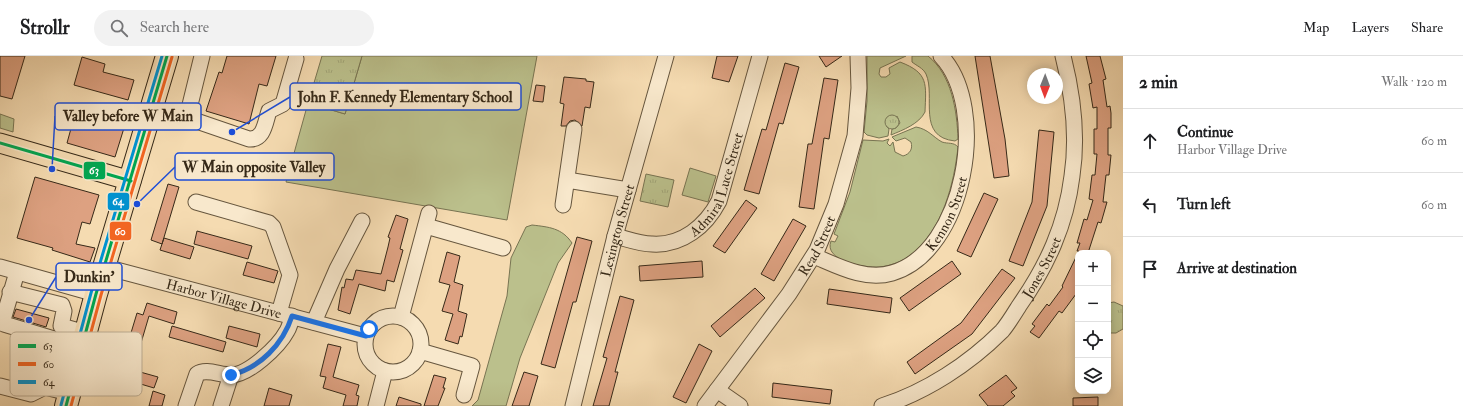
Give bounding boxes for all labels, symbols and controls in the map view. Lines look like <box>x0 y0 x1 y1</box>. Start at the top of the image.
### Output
search box <box>94 10 374 46</box>
text: Strollr <box>20 16 70 40</box>
icon: search <box>108 17 130 39</box>
text: Search here <box>140 18 209 37</box>
text: Map <box>1303 19 1329 36</box>
text: Layers <box>1351 19 1389 36</box>
text: Share <box>1411 19 1443 36</box>
north arrow <box>1027 68 1063 104</box>
text: 2 min <box>1139 72 1178 93</box>
text: Walk · 120 m <box>1381 74 1447 90</box>
callout: John F. Kennedy Elementary School <box>290 83 521 110</box>
text: John F. Kennedy Elementary School <box>297 88 513 108</box>
callout: Valley before W Main <box>55 103 201 130</box>
text: Valley before W Main <box>62 107 194 127</box>
text: Continue <box>1177 123 1233 142</box>
street label: Admiral Luce Street <box>685 130 747 241</box>
icon: ahead <box>1139 130 1161 152</box>
text: 60 m <box>1421 133 1447 149</box>
text: Harbor Village Drive <box>1177 142 1287 158</box>
callout: W Main opposite Valley <box>175 153 334 180</box>
text: W Main opposite Valley <box>182 158 327 178</box>
line badge: 63 <box>83 161 106 180</box>
text: 63 <box>89 164 99 177</box>
street label: Kennon Street <box>922 174 971 254</box>
street label: Lexington Street <box>597 182 638 279</box>
line badge: 64 <box>107 192 130 211</box>
icon: left <box>1139 194 1161 216</box>
text: 64 <box>112 195 125 209</box>
text: Turn left <box>1177 195 1231 214</box>
text: 60 m <box>1421 197 1447 213</box>
street label: Read Street <box>794 213 839 279</box>
line badge: 60 <box>109 221 132 241</box>
text: 60 <box>114 225 126 238</box>
street label: Jones Street <box>1018 234 1065 302</box>
map controls <box>1075 250 1111 394</box>
button: + <box>1075 250 1111 286</box>
icon: arrive <box>1139 258 1161 280</box>
text: Arrive at destination <box>1177 259 1297 278</box>
callout: Dunkin' <box>56 263 122 290</box>
text: Dunkin' <box>64 268 114 287</box>
street label: Harbor Village Drive <box>164 275 284 322</box>
button: − <box>1075 286 1111 322</box>
route start <box>360 320 378 338</box>
button: locate <box>1075 322 1111 358</box>
legend <box>10 332 142 396</box>
text: 63 <box>43 340 53 353</box>
text: 60 <box>43 358 55 371</box>
button: layers <box>1075 358 1111 394</box>
route end <box>222 366 240 384</box>
text: 64 <box>43 376 56 389</box>

